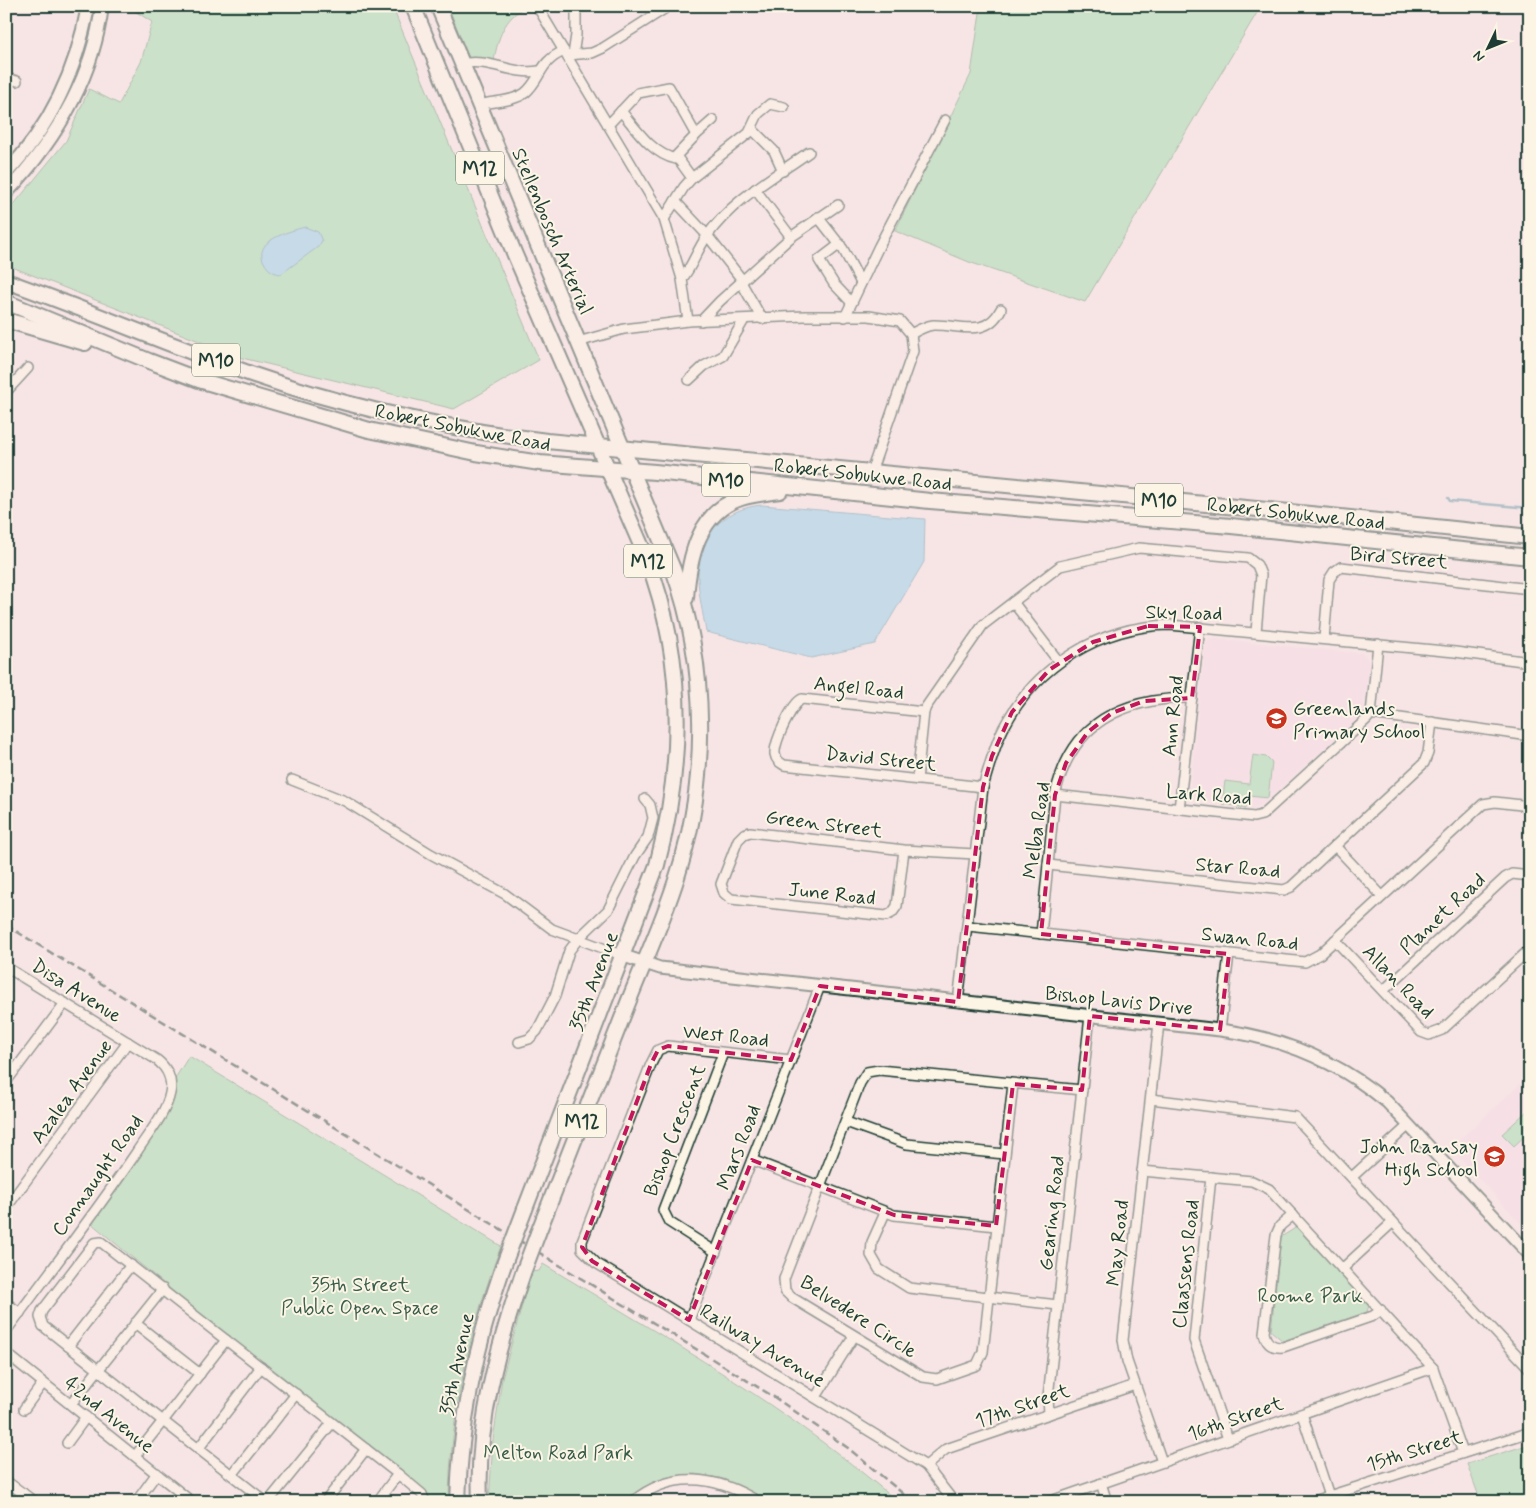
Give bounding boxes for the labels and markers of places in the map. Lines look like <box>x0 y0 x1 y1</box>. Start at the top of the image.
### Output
place label: Greenlands Primary School <box>1293 696 1425 746</box>
school or university icon: Greenlands Primary School <box>1265 707 1289 731</box>
place label: John Ramsay High School <box>1360 1134 1478 1186</box>
school or university icon: John Ramsay High School <box>1482 1145 1506 1169</box>

